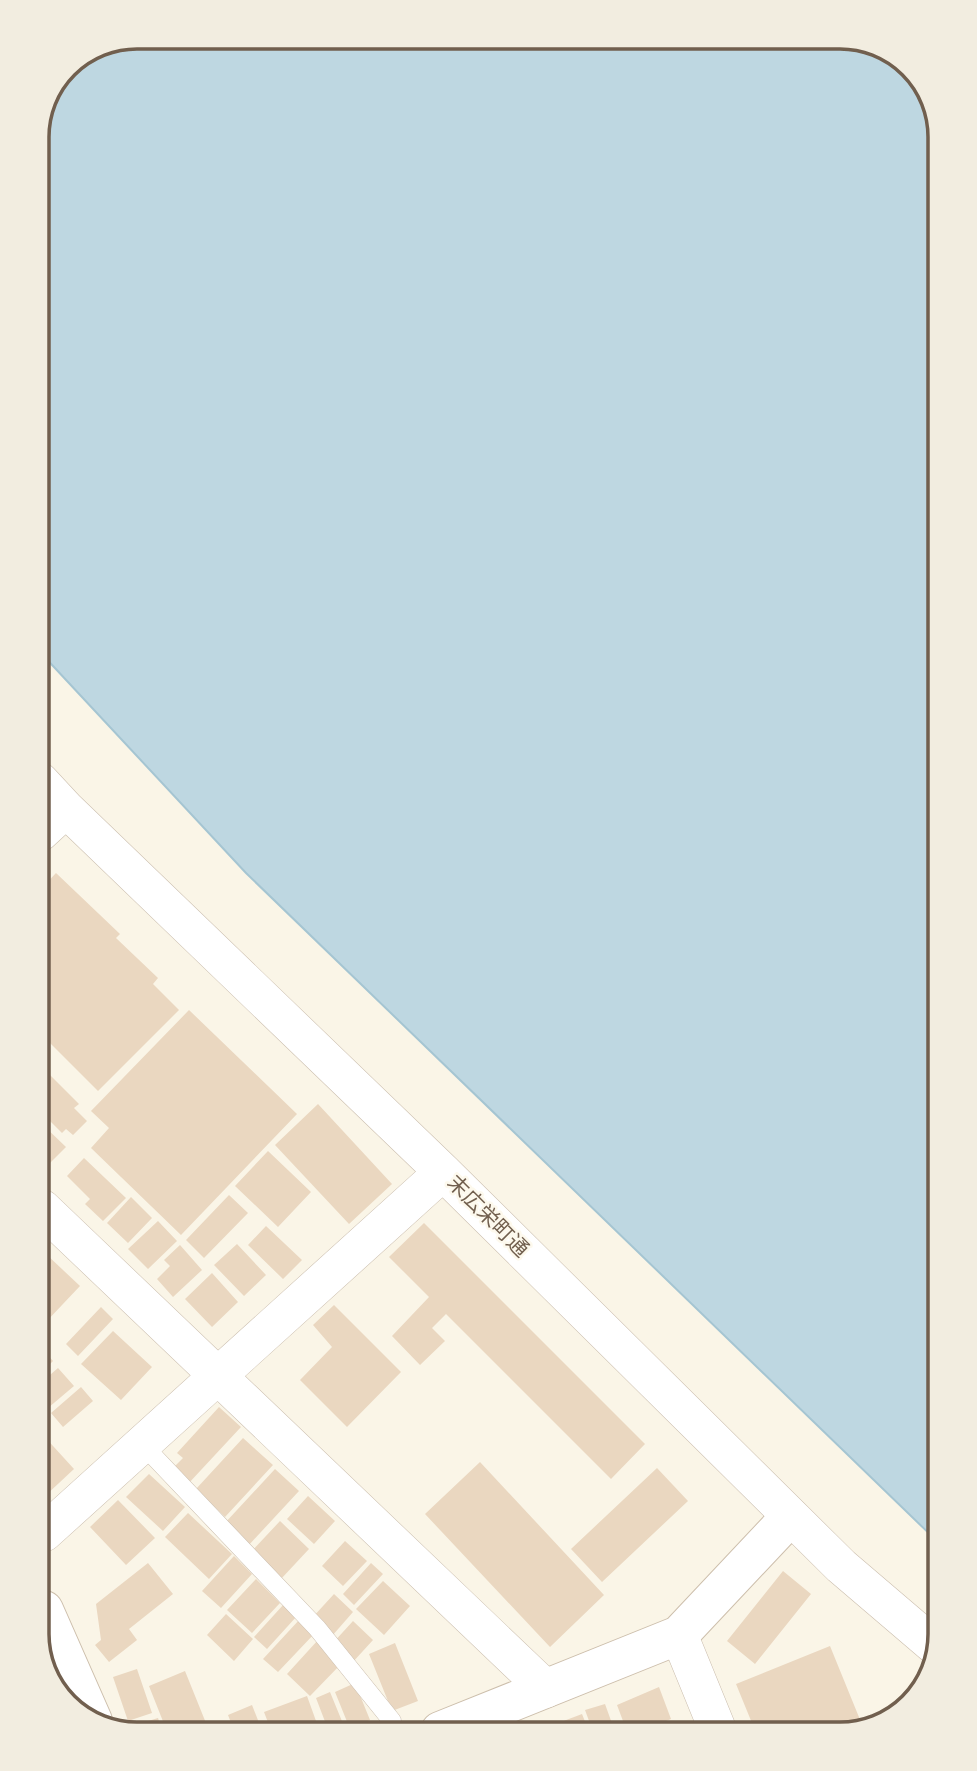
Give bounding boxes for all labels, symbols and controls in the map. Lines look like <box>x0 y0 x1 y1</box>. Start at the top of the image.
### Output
street label: 末広栄町通 <box>441 1168 536 1263</box>

